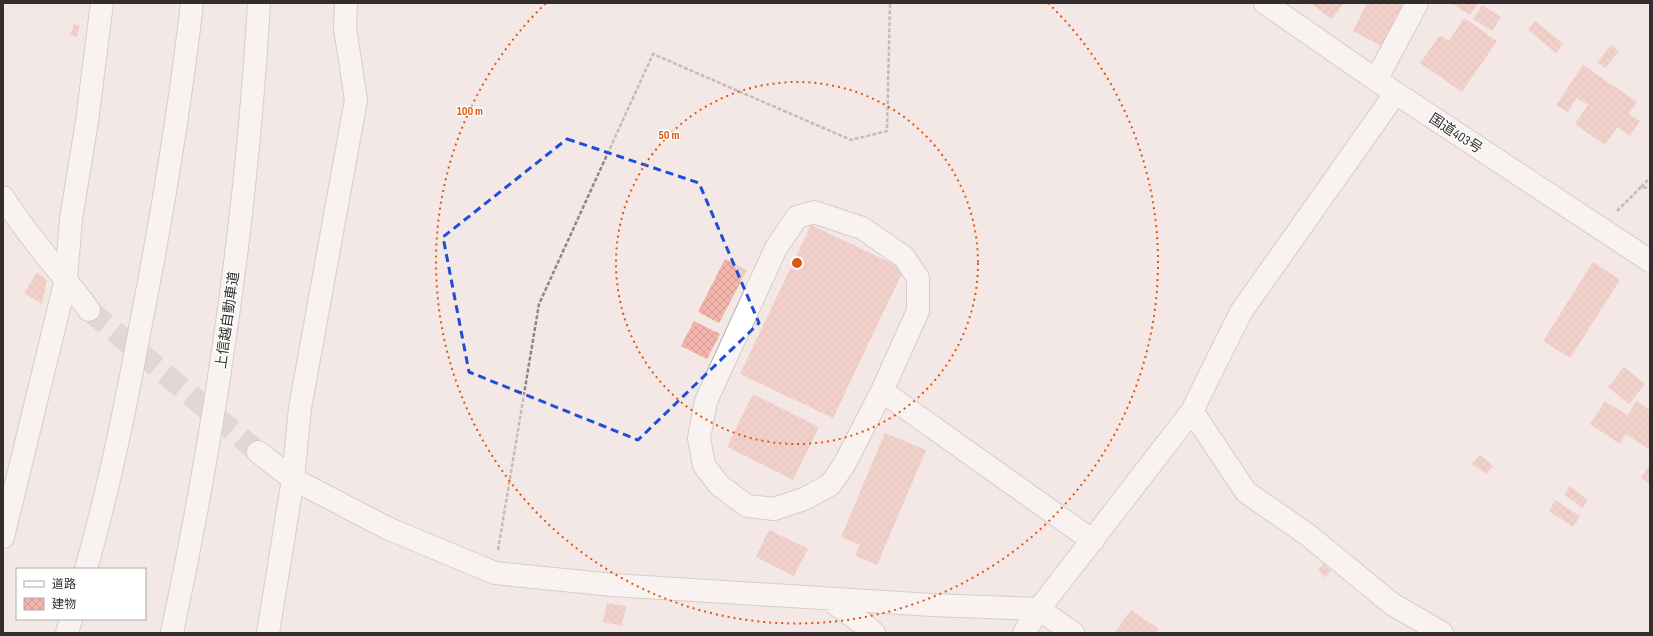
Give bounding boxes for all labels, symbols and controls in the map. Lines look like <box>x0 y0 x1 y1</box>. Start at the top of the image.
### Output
text: 100 m <box>457 104 483 119</box>
street label: 国道403号 <box>1426 110 1486 157</box>
text: 50 m <box>659 128 679 143</box>
centre of rings <box>790 256 804 270</box>
street label: 上信越自動車道 <box>212 270 243 370</box>
legend <box>16 568 146 620</box>
text: 道路 <box>52 577 76 592</box>
text: 建物 <box>52 597 76 612</box>

